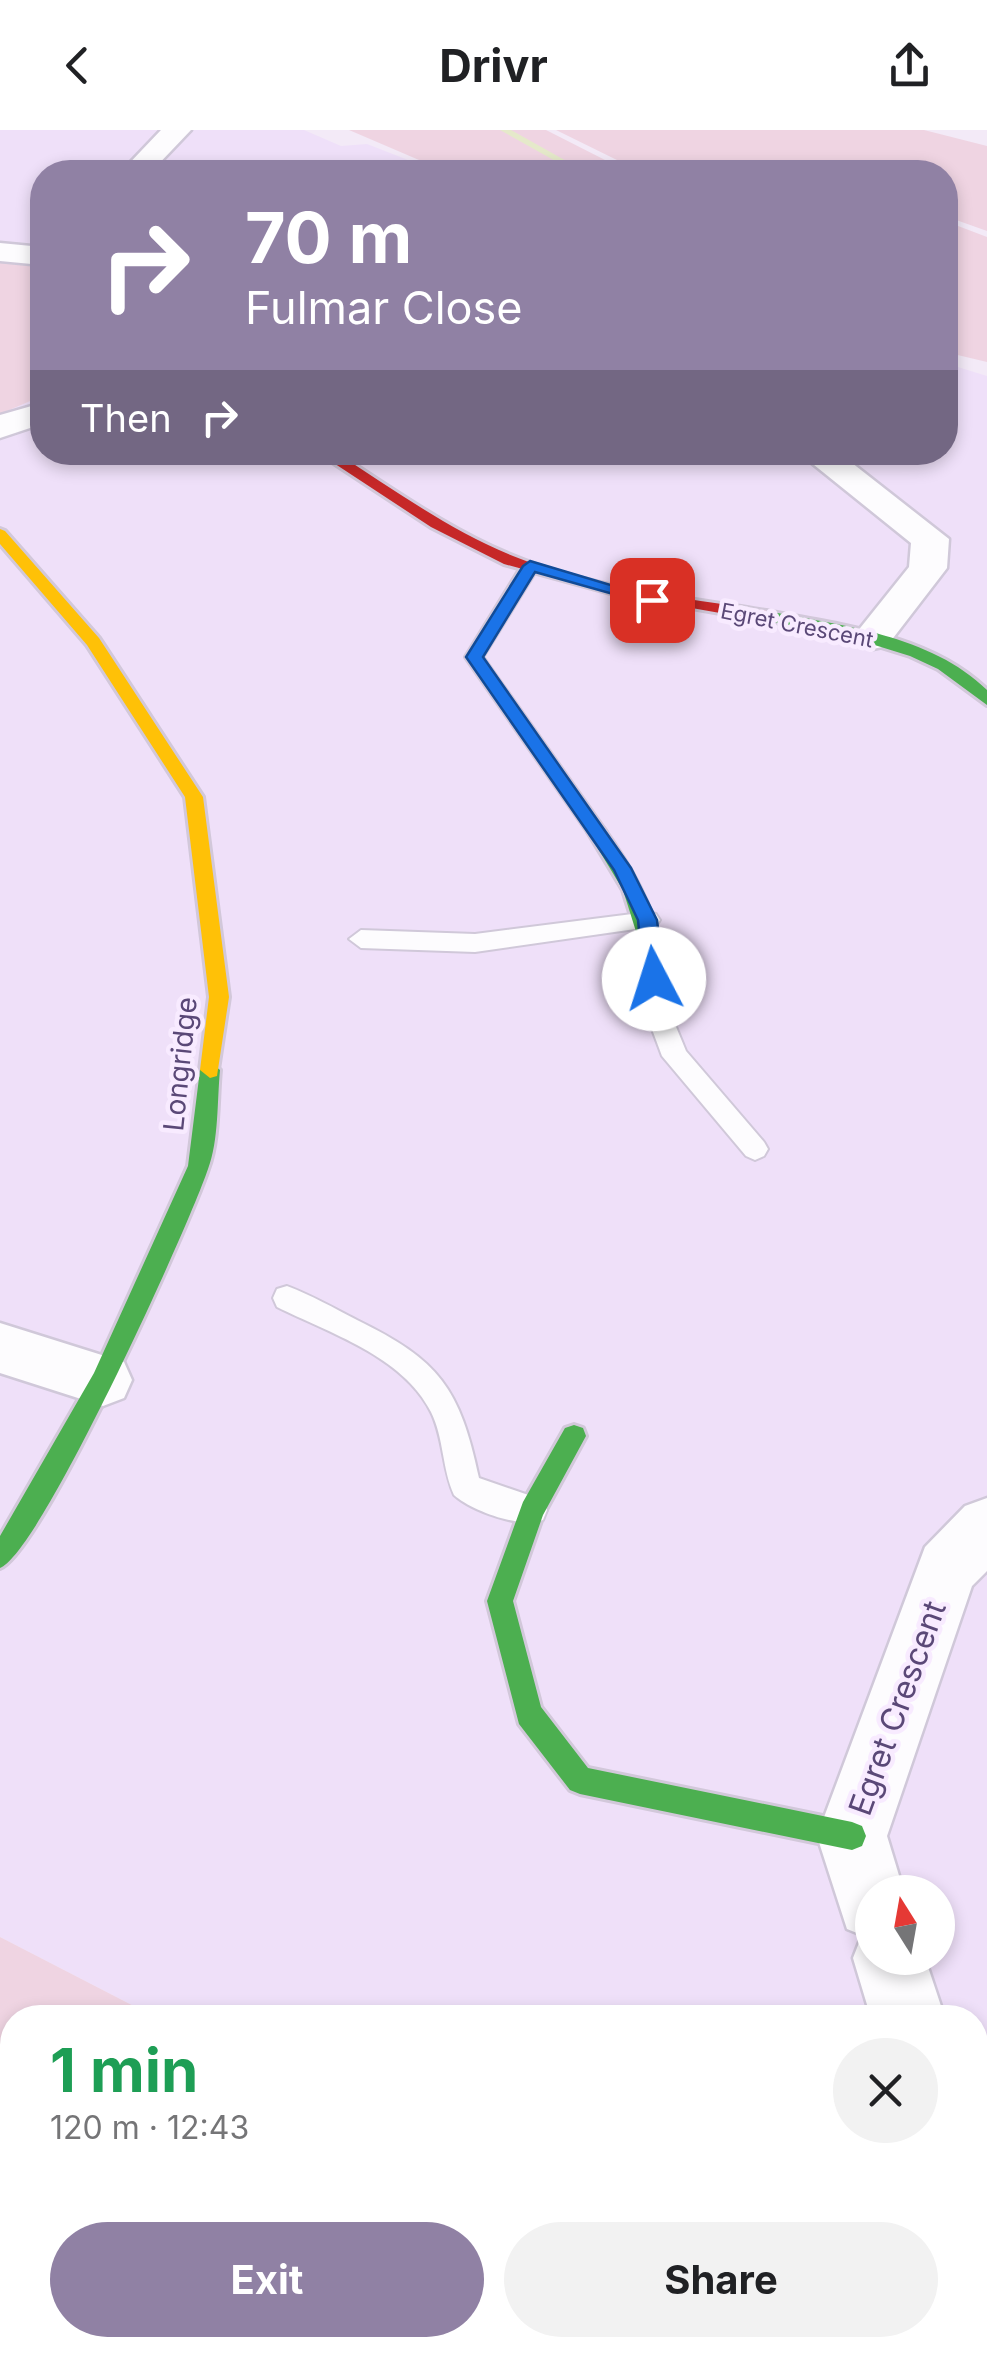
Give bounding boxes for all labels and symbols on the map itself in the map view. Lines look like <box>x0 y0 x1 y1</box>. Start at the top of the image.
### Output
pin <box>610 558 695 643</box>
street label: Egret Crescent <box>719 597 875 653</box>
position arrow <box>602 927 706 1031</box>
street label: Longridge <box>156 995 204 1133</box>
street label: Egret Crescent <box>840 1595 954 1821</box>
north arrow <box>855 1875 955 1975</box>

